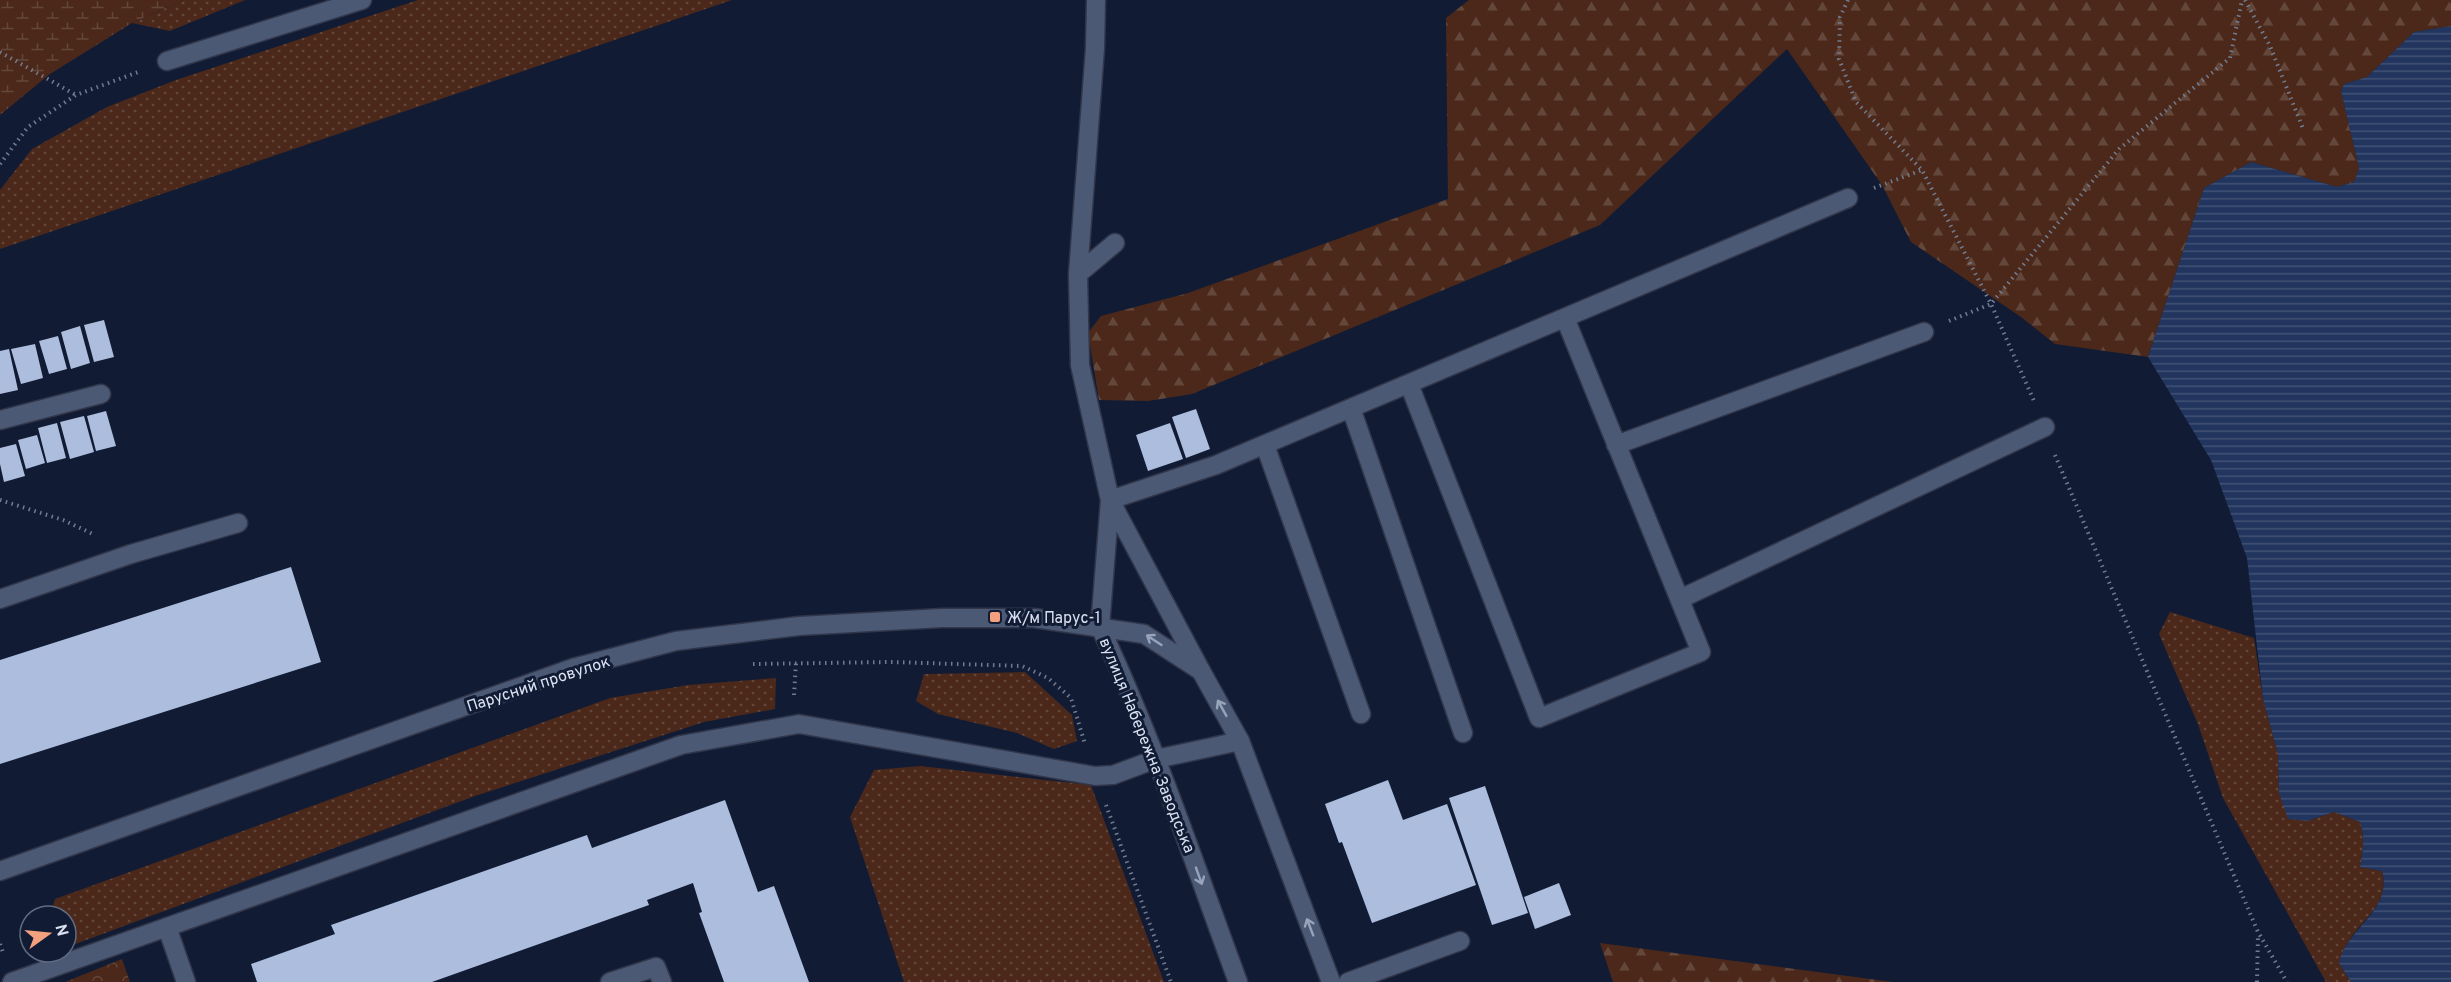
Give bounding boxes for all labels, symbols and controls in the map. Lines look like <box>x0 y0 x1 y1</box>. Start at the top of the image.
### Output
place label: Ж/м Парус-1 <box>1007 609 1101 629</box>
marker: Ж/м Парус-1 <box>988 610 1002 624</box>
one-way arrow <box>1146 634 1163 646</box>
street label: вулиця Набережна Заводська <box>1094 635 1199 856</box>
street label: Парусний провулок <box>464 652 613 717</box>
one-way arrow <box>1216 699 1227 717</box>
one-way arrow <box>1195 866 1206 885</box>
north arrow <box>18 904 78 964</box>
one-way arrow <box>1304 918 1315 937</box>
text: N <box>49 922 72 939</box>

